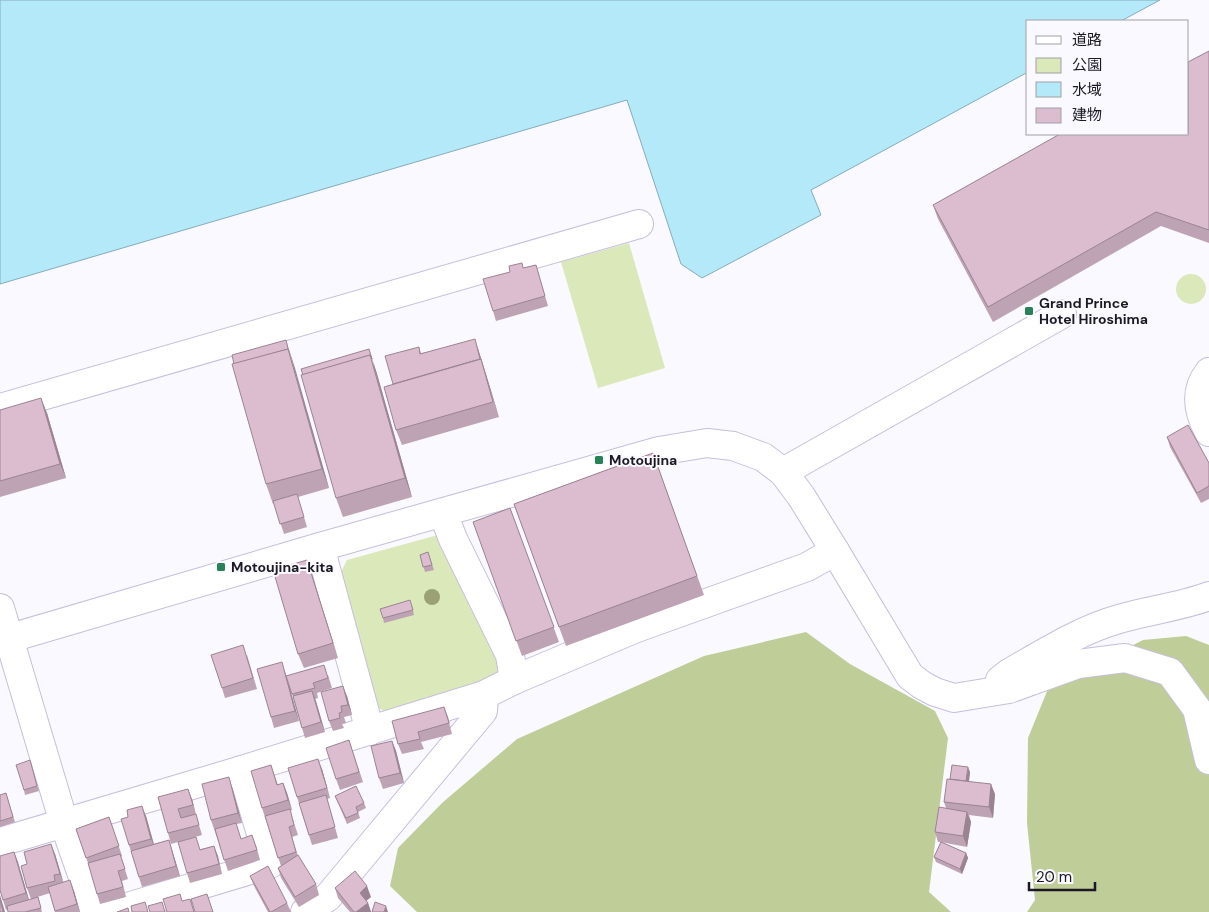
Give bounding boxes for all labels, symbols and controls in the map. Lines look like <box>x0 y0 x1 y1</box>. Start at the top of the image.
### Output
legend <box>1026 20 1189 135</box>
text: 道路 <box>1072 30 1102 50</box>
text: 公園 <box>1072 55 1102 75</box>
text: 水域 <box>1072 80 1102 100</box>
text: 建物 <box>1072 105 1102 125</box>
place label: Grand Prince Hotel Hiroshima <box>1039 294 1148 328</box>
marker: Grand Prince Hotel Hiroshima <box>1023 305 1035 317</box>
place label: Motoujina <box>609 451 677 469</box>
marker: Motoujina <box>593 454 605 466</box>
place label: Motoujina-kita <box>231 558 333 576</box>
marker: Motoujina-kita <box>215 561 227 573</box>
scale bar <box>1029 860 1095 892</box>
text: 20 m <box>1036 867 1072 887</box>

